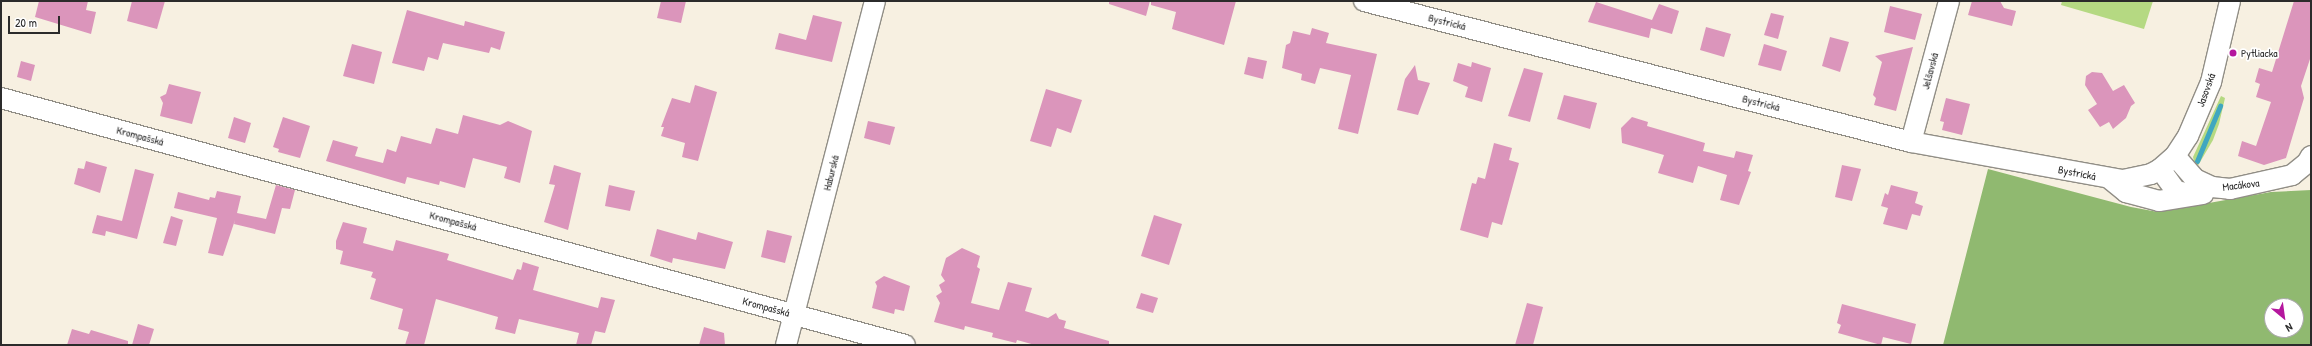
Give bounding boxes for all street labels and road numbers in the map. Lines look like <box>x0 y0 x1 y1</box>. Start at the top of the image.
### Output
street label: Bystrická <box>1427 11 1467 33</box>
street label: Jelšavská <box>1919 51 1941 91</box>
street label: Jasovská <box>2194 72 2218 108</box>
street label: Bystrická <box>1741 92 1781 114</box>
street label: Krompašská <box>115 123 165 149</box>
street label: Haburská <box>820 154 842 192</box>
street label: Bystrická <box>2057 163 2097 183</box>
street label: Macákova <box>2222 176 2260 194</box>
street label: Krompašská <box>428 208 478 234</box>
street label: Krompašská <box>741 294 791 320</box>

